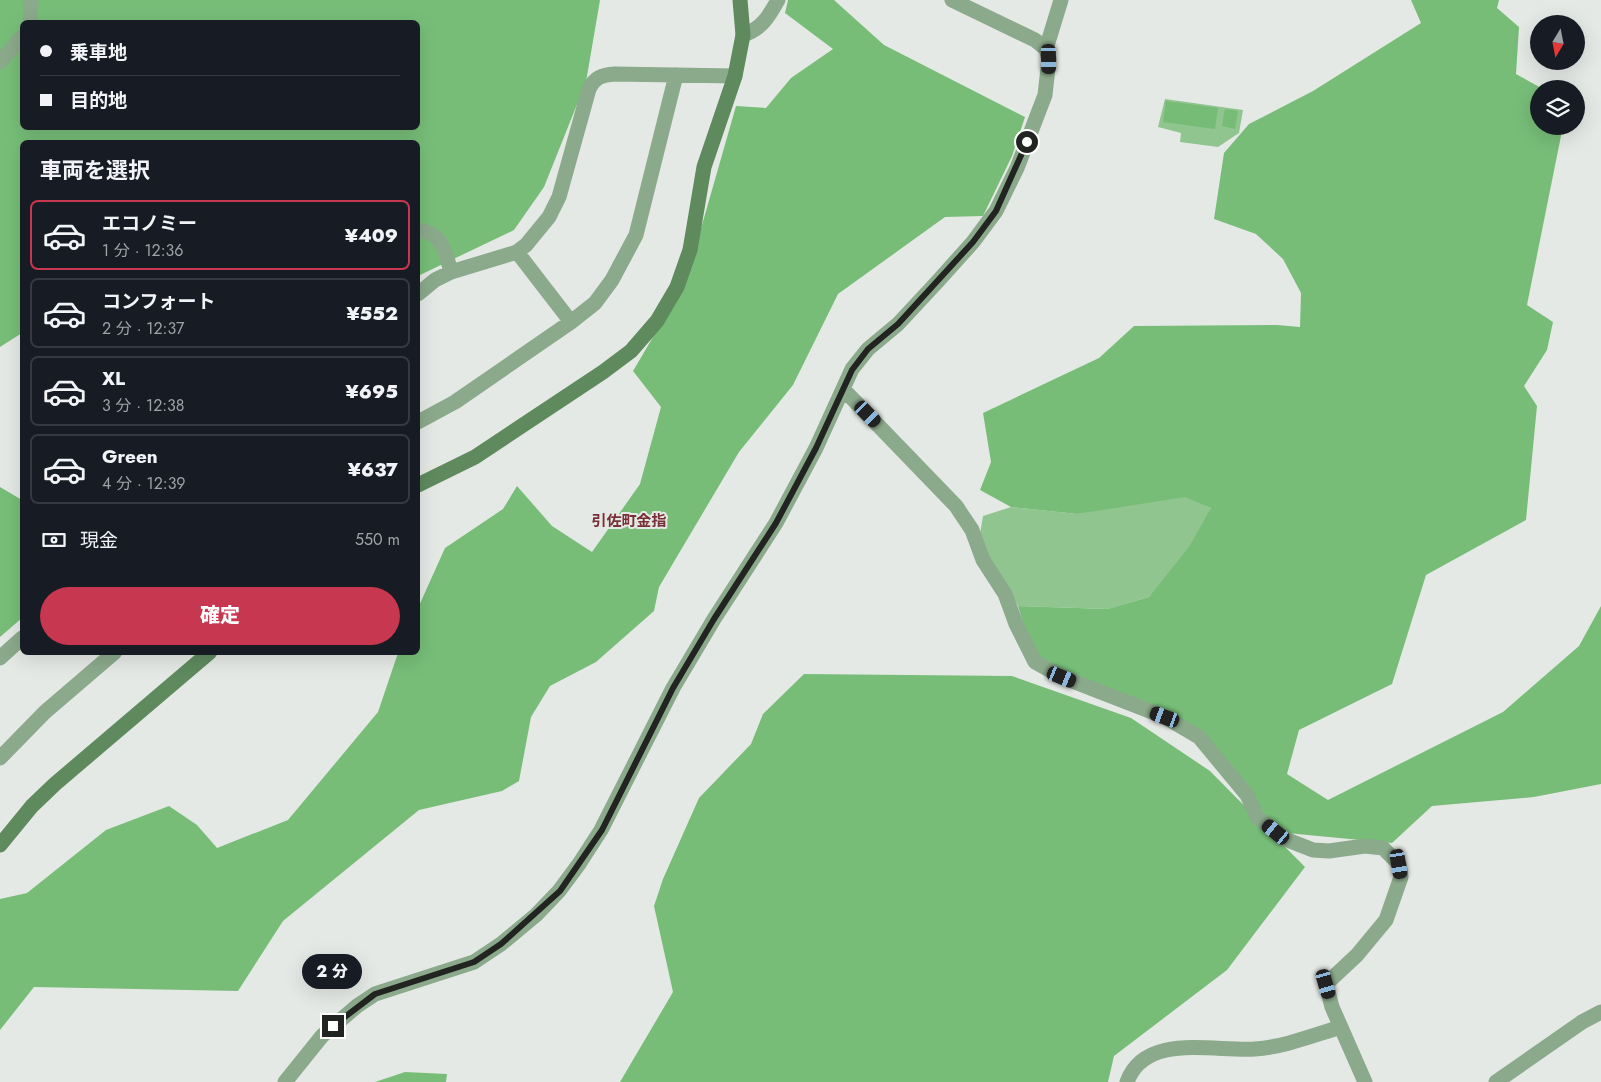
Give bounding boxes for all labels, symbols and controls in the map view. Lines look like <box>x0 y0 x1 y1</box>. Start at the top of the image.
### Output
north arrow <box>1530 15 1585 70</box>
map controls <box>1530 15 1585 135</box>
text: 乗車地 <box>70 39 127 66</box>
car <box>1041 44 1056 74</box>
button: layers <box>1530 80 1585 135</box>
text: 目的地 <box>70 87 127 114</box>
route start <box>1016 131 1038 153</box>
text: 車両を選択 <box>40 154 150 186</box>
text: エコノミー <box>102 210 197 237</box>
icon: car <box>42 213 87 258</box>
text: ¥409 <box>345 222 398 249</box>
text: 1 分 · 12:36 <box>102 239 183 262</box>
text: コンフォート <box>102 288 215 315</box>
icon: car <box>42 291 87 336</box>
text: ¥552 <box>346 300 398 327</box>
text: 2 分 · 12:37 <box>102 317 184 340</box>
text: XL <box>102 365 125 392</box>
icon: car <box>42 369 87 414</box>
text: ¥695 <box>346 378 398 405</box>
text: 3 分 · 12:38 <box>102 394 185 417</box>
car <box>852 398 883 430</box>
text: Green <box>102 443 158 470</box>
icon: car <box>42 447 87 492</box>
text: ¥637 <box>348 456 398 483</box>
text: 4 分 · 12:39 <box>102 472 186 495</box>
district label: 引佐町金指 <box>591 510 667 532</box>
icon: cash <box>40 526 68 554</box>
text: 現金 <box>80 527 118 554</box>
text: 550 m <box>355 528 400 551</box>
button: 確定 <box>40 587 400 645</box>
car <box>1045 664 1078 690</box>
car <box>1148 705 1181 729</box>
car <box>1259 817 1292 847</box>
car <box>1389 848 1408 880</box>
callout: 2 分 <box>303 954 363 988</box>
text: 2 分 <box>316 960 348 983</box>
car <box>1314 968 1337 1000</box>
route end <box>322 1015 344 1037</box>

